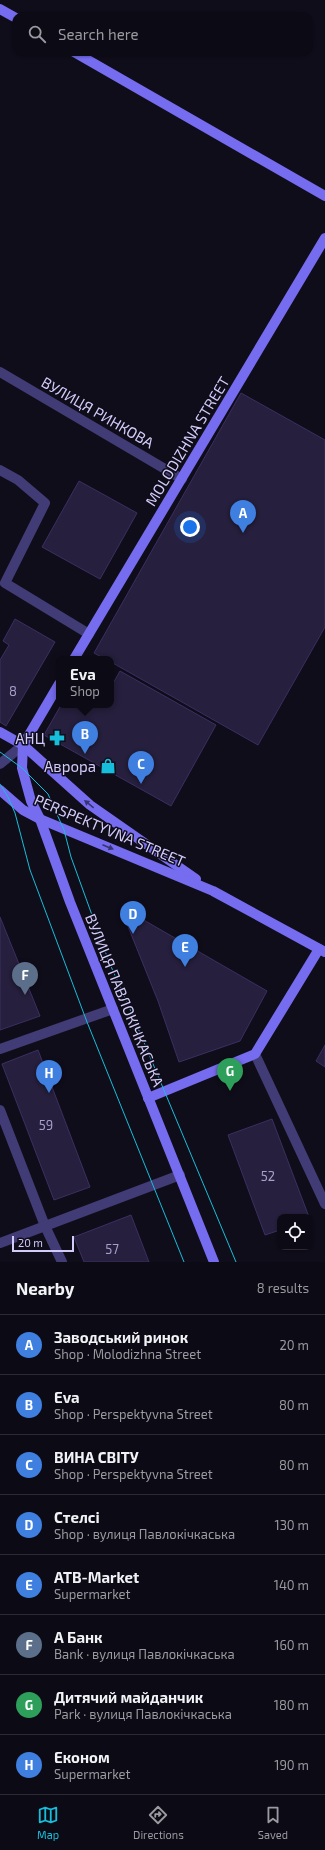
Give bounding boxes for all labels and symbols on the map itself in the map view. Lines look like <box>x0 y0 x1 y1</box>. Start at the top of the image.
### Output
street label: ВУЛИЦЯ РИНКОВА <box>39 372 158 452</box>
street label: MOLODIZHNA STREET <box>141 373 233 509</box>
pin: A <box>230 500 256 533</box>
your location <box>180 517 200 537</box>
house number: 8 <box>9 683 17 699</box>
pin: B <box>72 721 98 754</box>
place label: АНЦ <box>15 729 45 747</box>
pharmacy icon: АНЦ <box>48 729 66 747</box>
pin: C <box>128 751 154 784</box>
place label: Аврора <box>44 757 96 775</box>
shop icon: Аврора <box>99 757 117 775</box>
street label: PERSPEKTYVNA STREET <box>32 790 188 870</box>
one-way arrow <box>84 799 95 808</box>
one-way arrow <box>102 844 114 850</box>
pin: D <box>120 901 146 934</box>
street label: ВУЛИЦЯ ПАВЛОКІЧКАСЬКА <box>82 911 168 1090</box>
pin: E <box>172 934 198 967</box>
pin: F <box>12 962 38 995</box>
pin: G <box>217 1058 243 1091</box>
pin: H <box>36 1060 62 1093</box>
house number: 59 <box>39 1117 53 1133</box>
house number: 52 <box>261 1168 275 1184</box>
scale bar <box>12 1234 74 1253</box>
house number: 57 <box>105 1241 119 1257</box>

